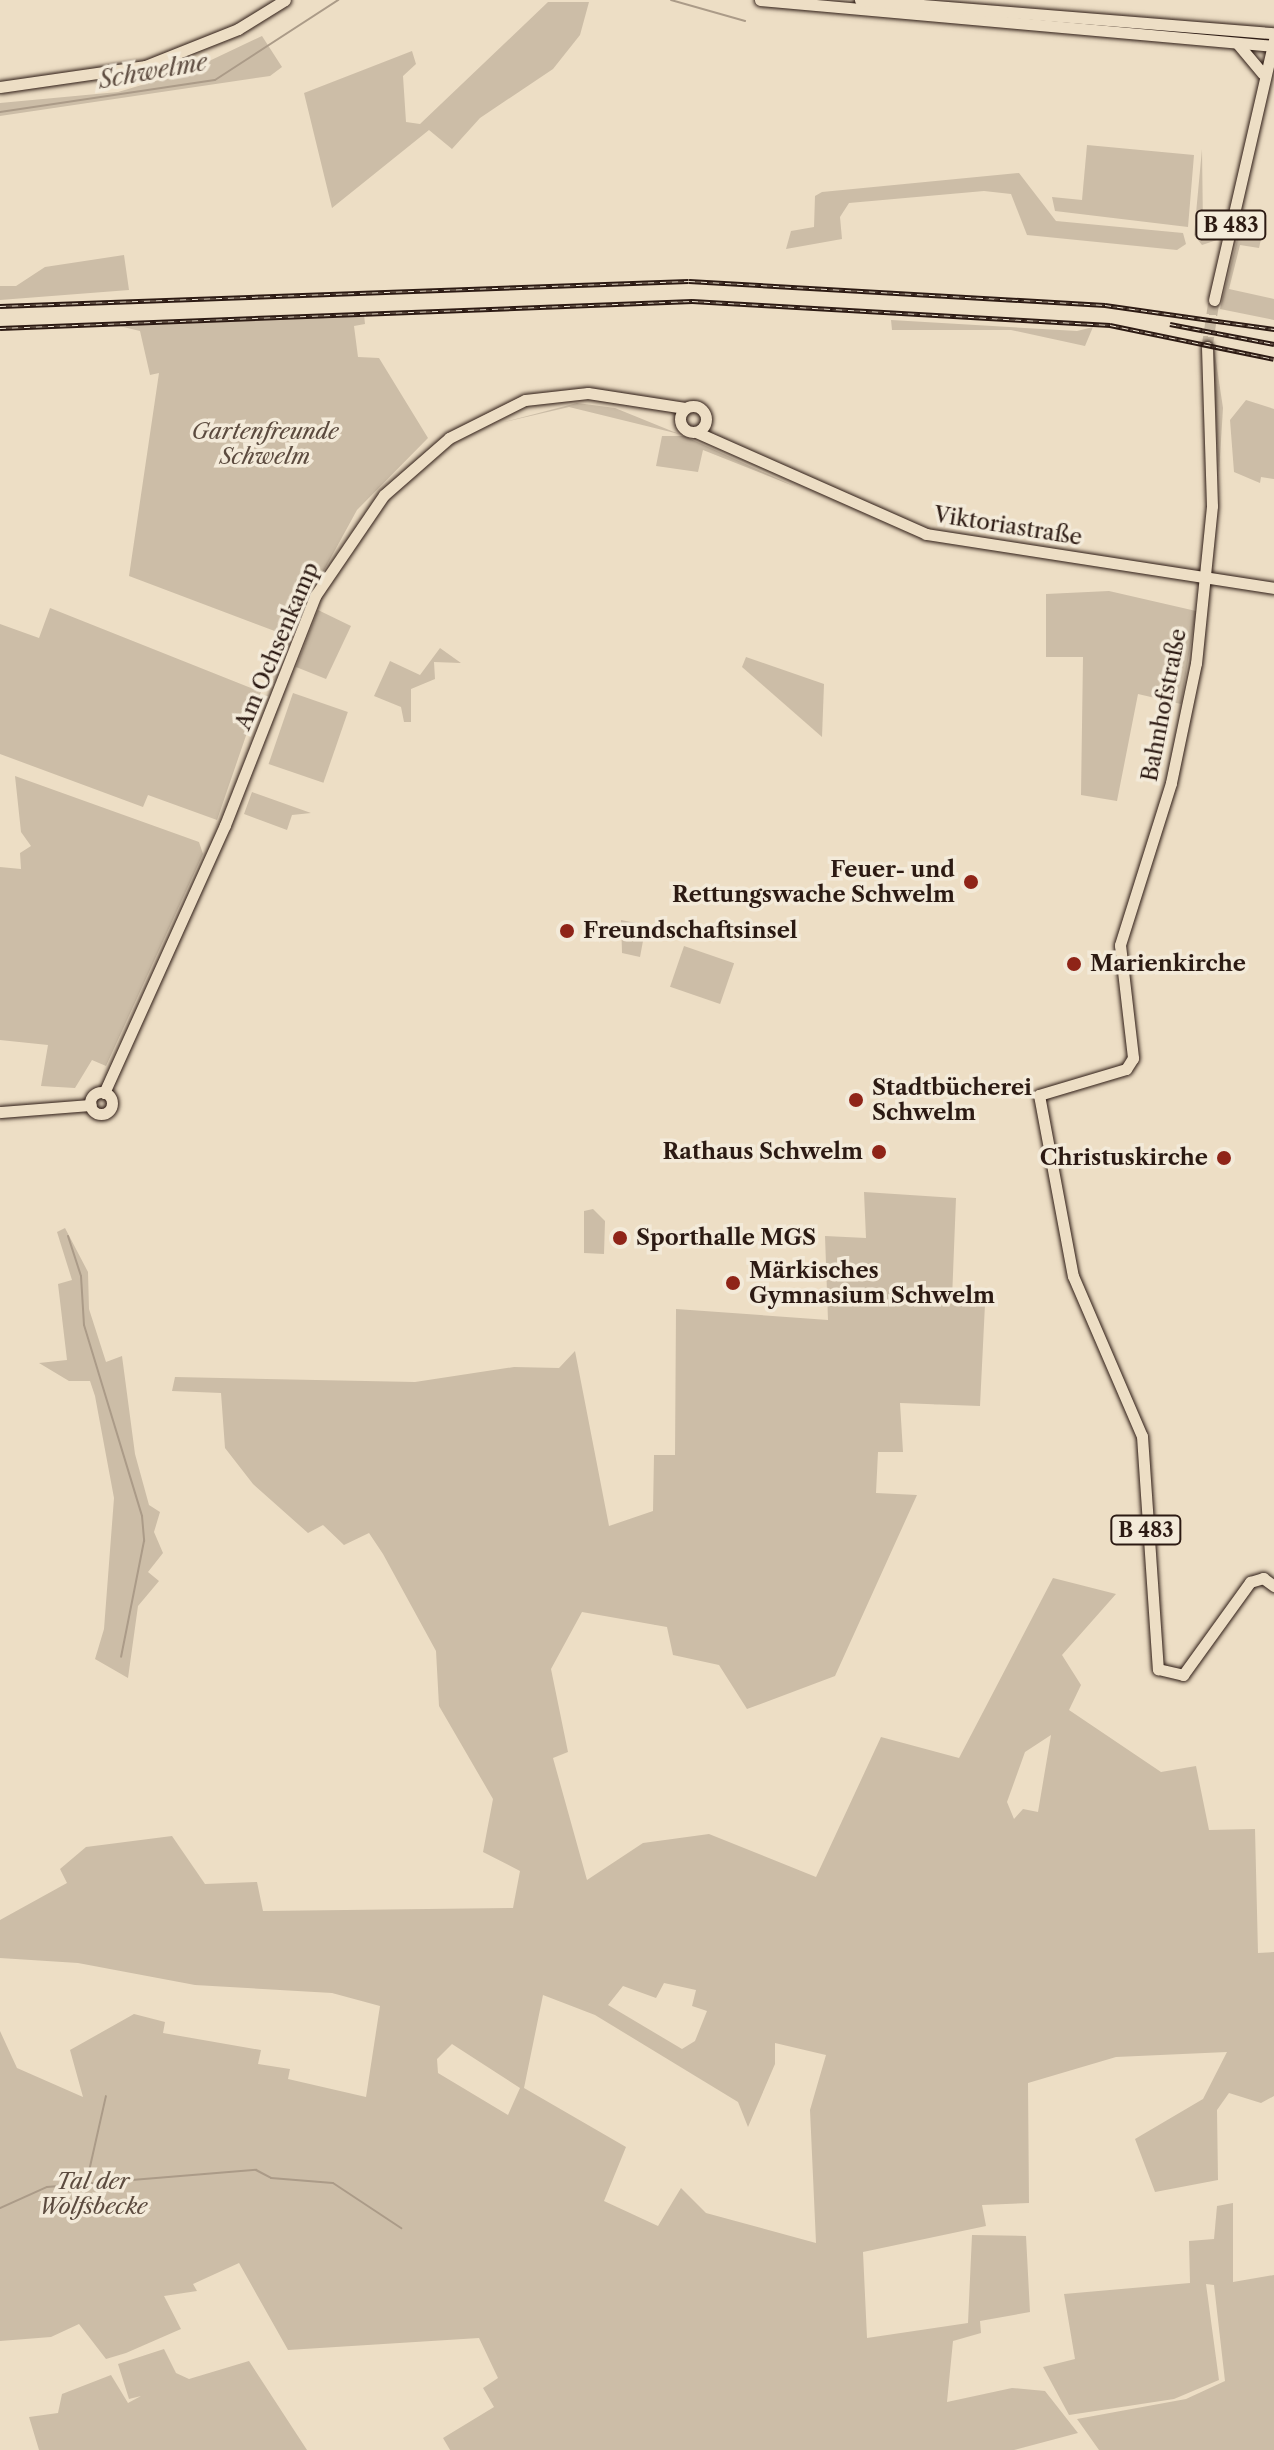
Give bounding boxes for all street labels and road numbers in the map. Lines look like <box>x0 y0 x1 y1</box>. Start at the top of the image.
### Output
road number: B 483 <box>1195 209 1267 241</box>
street label: Viktoriastraße <box>932 501 1084 551</box>
street label: Am Ochsenkamp <box>230 558 324 734</box>
street label: Bahnhofstraße <box>1136 626 1192 784</box>
road number: B 483 <box>1110 1514 1182 1546</box>

